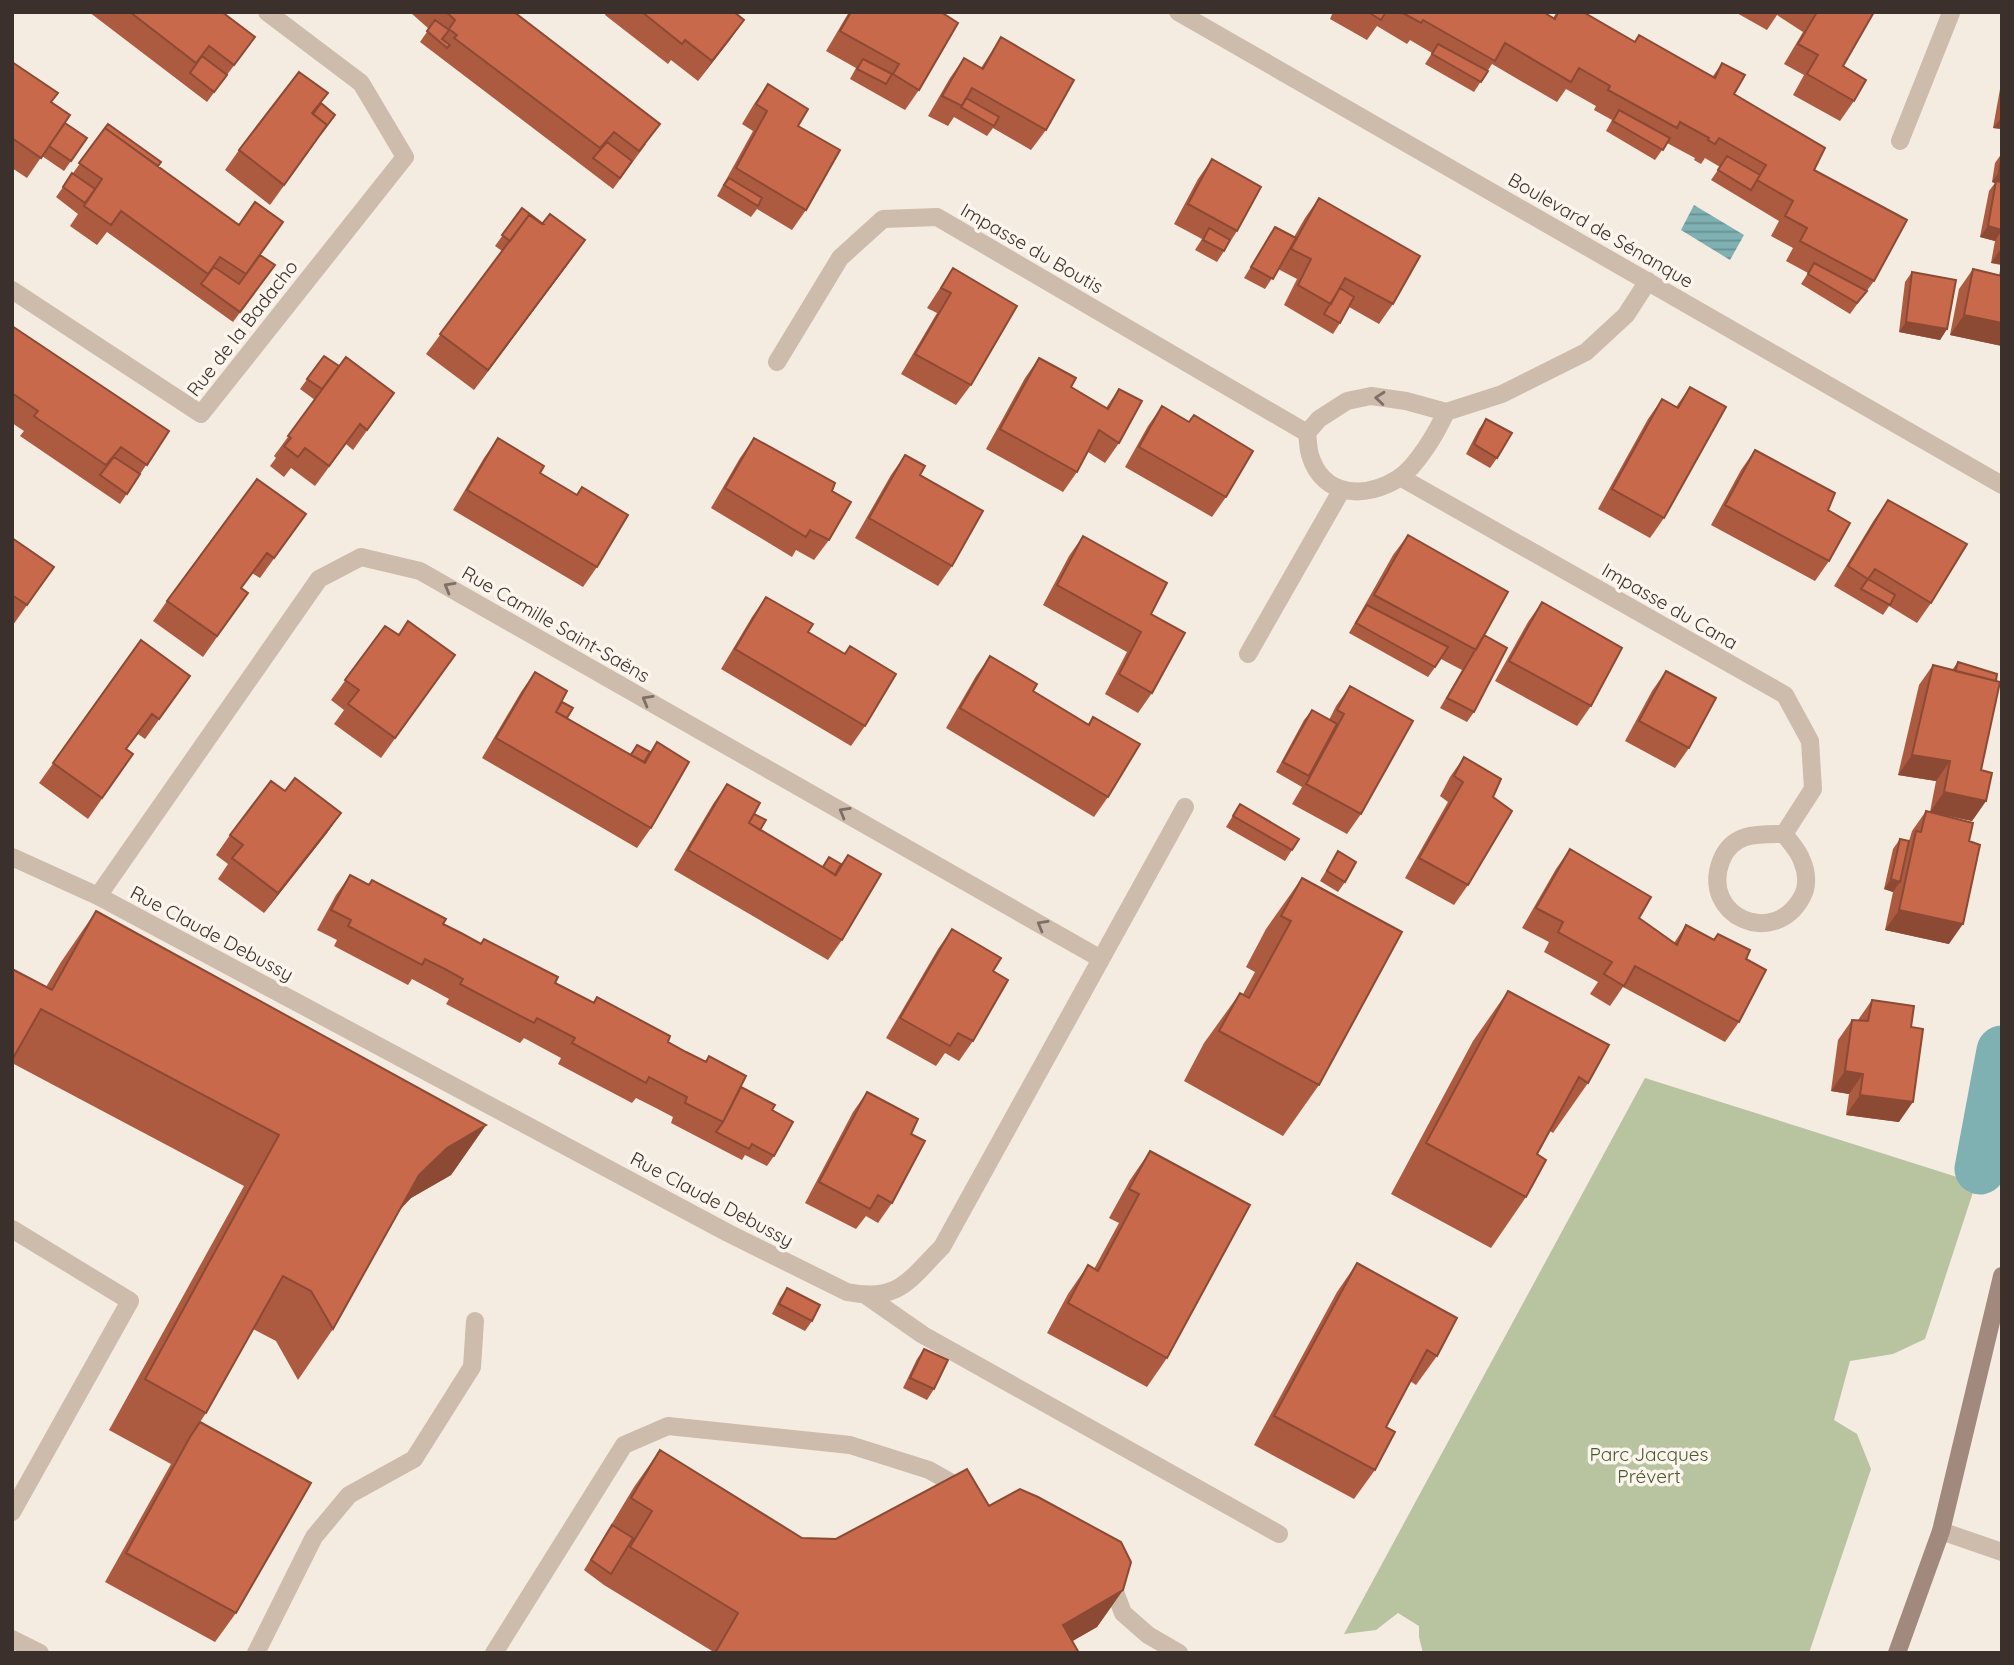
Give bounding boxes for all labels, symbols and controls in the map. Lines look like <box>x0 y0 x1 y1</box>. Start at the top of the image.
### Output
street label: Boulevard de Sénanque <box>1504 167 1698 293</box>
street label: Impasse du Boutis <box>956 197 1108 299</box>
street label: Rue de la Badacho <box>181 255 303 401</box>
one-way arrow <box>1374 391 1385 406</box>
street label: Impasse du Cana <box>1598 557 1742 655</box>
street label: Rue Camille Saint-Saëns <box>458 560 654 688</box>
one-way arrow <box>444 582 456 595</box>
one-way arrow <box>641 695 654 708</box>
one-way arrow <box>839 807 852 820</box>
street label: Rue Claude Debussy <box>126 880 298 986</box>
one-way arrow <box>1037 920 1049 933</box>
street label: Rue Claude Debussy <box>626 1146 798 1252</box>
park label: Parc Jacques Prévert <box>1590 1442 1709 1488</box>

